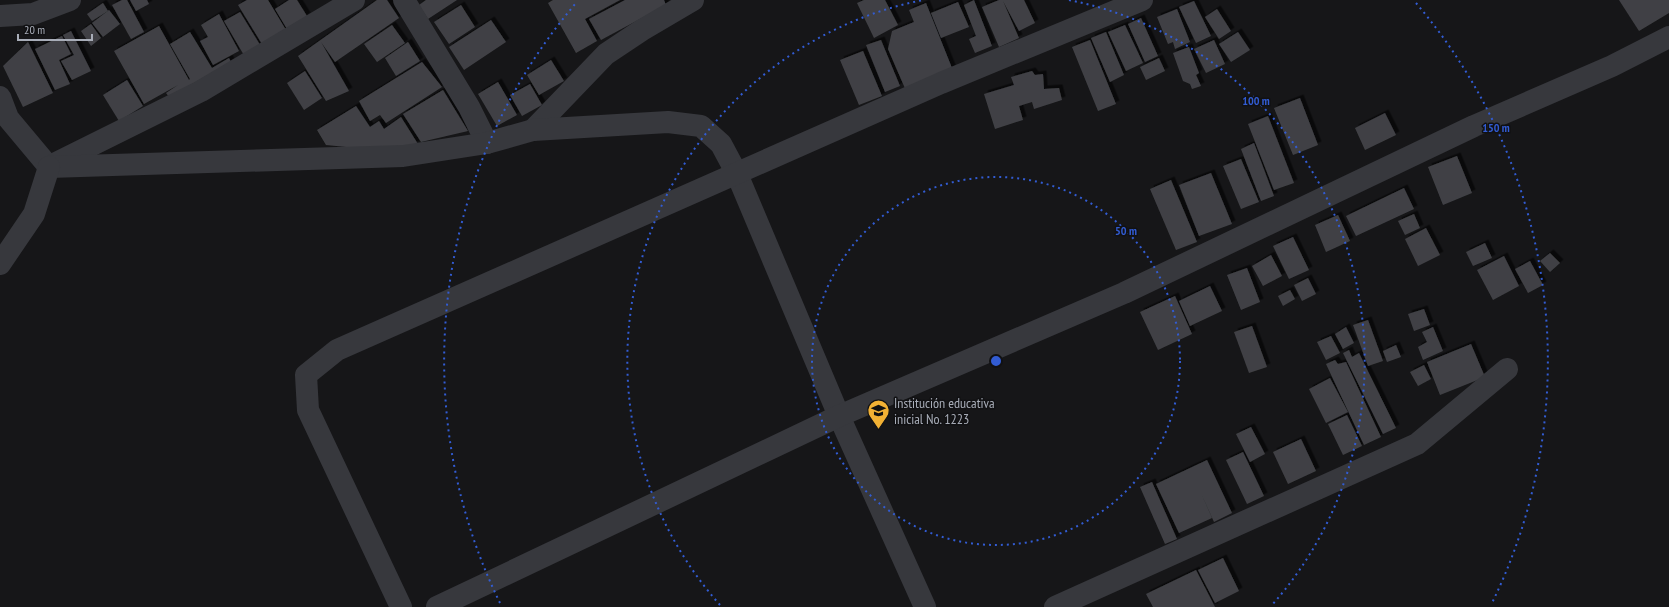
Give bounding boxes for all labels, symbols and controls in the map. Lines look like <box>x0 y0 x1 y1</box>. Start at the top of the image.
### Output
scale bar <box>18 16 92 42</box>
text: 20 m <box>24 22 45 37</box>
text: 100 m <box>1242 93 1270 108</box>
text: 150 m <box>1482 120 1510 135</box>
text: 50 m <box>1115 223 1137 238</box>
centre of rings <box>989 354 1003 368</box>
place label: Institución educativa inicial No. 1223 <box>894 394 995 428</box>
school or university icon: Institución educativa inicial No. 1223 <box>866 398 892 431</box>

